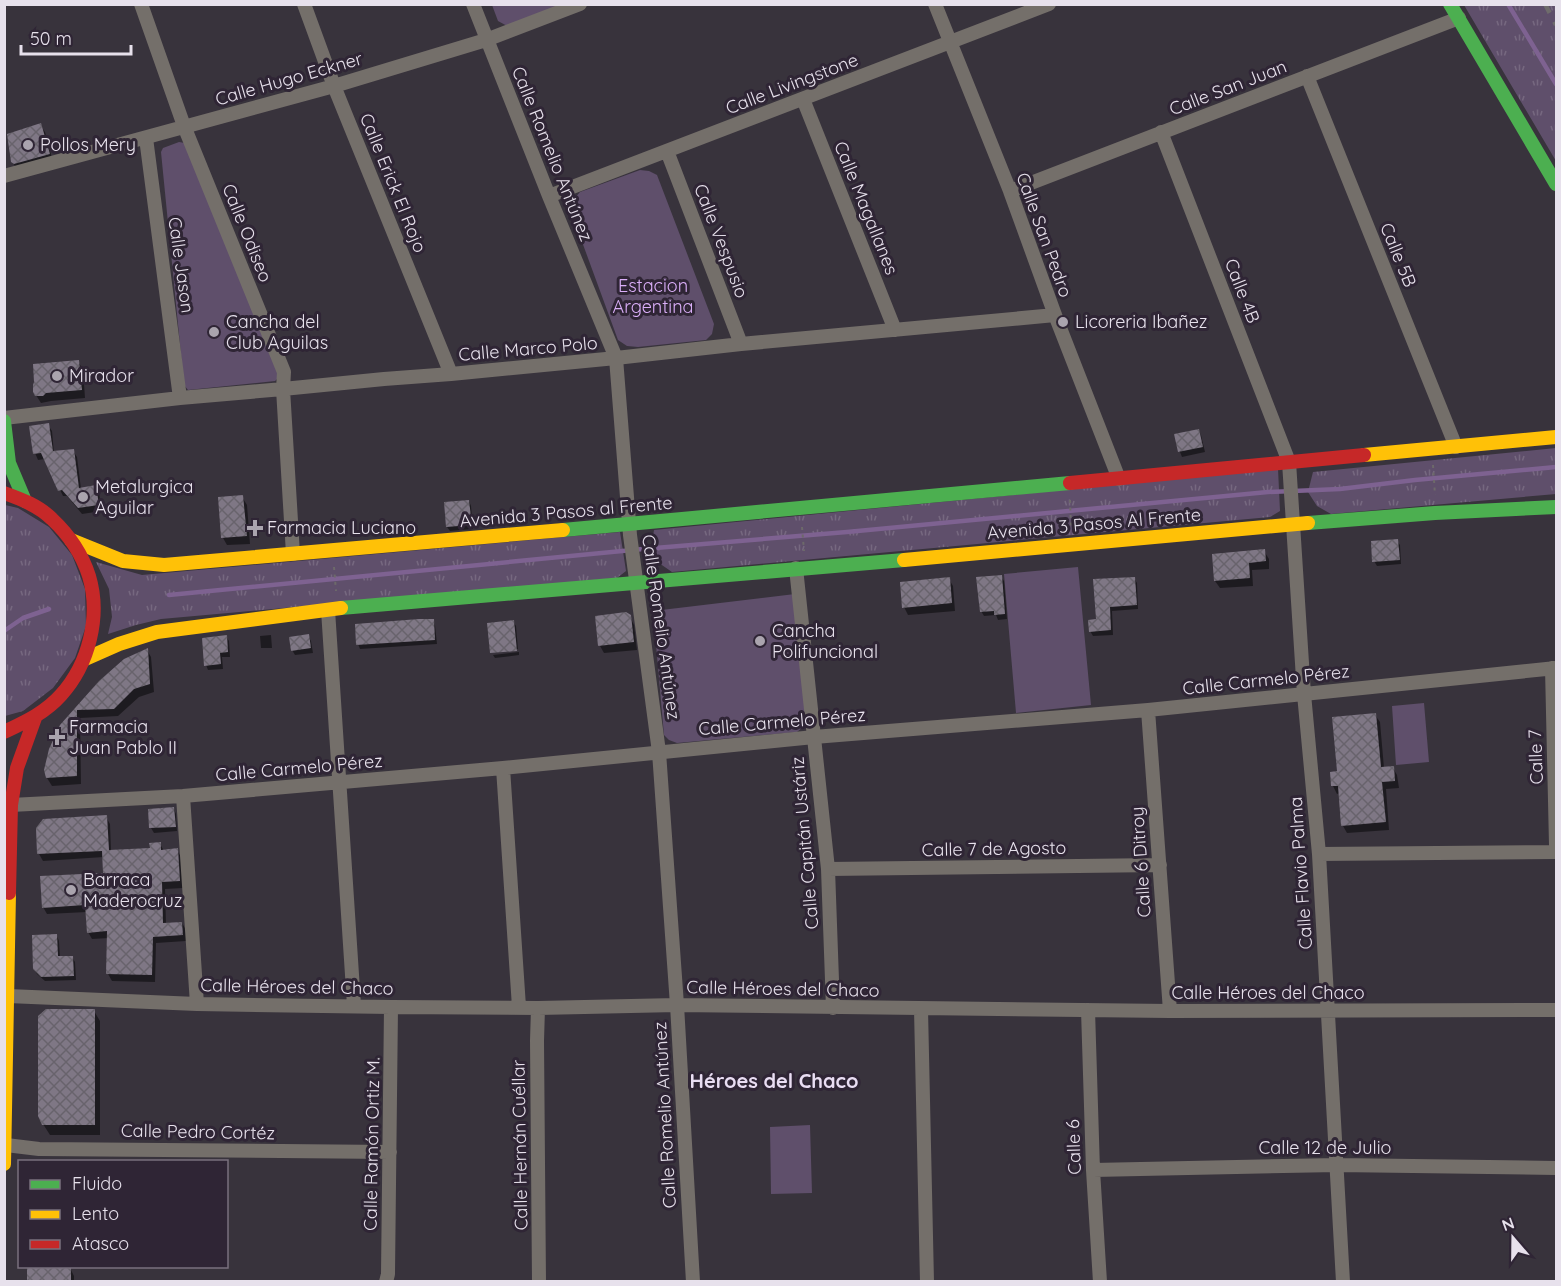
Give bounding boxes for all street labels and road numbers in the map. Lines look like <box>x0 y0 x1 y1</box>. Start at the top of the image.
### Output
street label: Calle Hugo Eckner <box>213 46 365 111</box>
street label: Calle Livingstone <box>722 48 861 119</box>
street label: Calle San Juan <box>1166 55 1290 120</box>
street label: Calle Romelio Antúnez <box>507 63 598 245</box>
street label: Calle Erick El Rojo <box>355 110 432 256</box>
street label: Calle Magallanes <box>829 138 904 278</box>
street label: Calle San Pedro <box>1011 169 1078 300</box>
street label: Calle Odiseo <box>217 180 278 285</box>
street label: Calle Vespusio <box>689 181 754 301</box>
street label: Calle Jason <box>163 215 200 314</box>
street label: Calle 5B <box>1375 219 1422 290</box>
street label: Calle 4B <box>1220 255 1265 326</box>
street label: Calle Marco Polo <box>457 331 598 366</box>
street label: Avenida 3 Pasos al Frente <box>459 491 673 532</box>
street label: Avenida 3 Pasos Al Frente <box>986 503 1202 544</box>
street label: Calle Romelio Antúnez <box>637 533 686 721</box>
street label: Calle Carmelo Pérez <box>1181 659 1351 700</box>
street label: Calle Carmelo Pérez <box>697 703 867 740</box>
street label: Calle 7 <box>1523 729 1548 785</box>
street label: Calle Carmelo Pérez <box>214 749 384 786</box>
street label: Calle Capitán Ustáriz <box>785 756 824 930</box>
street label: Calle Flavio Palma <box>1284 796 1317 950</box>
street label: Calle 6 Ditroy <box>1125 806 1156 918</box>
street label: Calle 7 de Agosto <box>921 836 1067 861</box>
street label: Calle Héroes del Chaco <box>200 973 394 1000</box>
street label: Calle Héroes del Chaco <box>686 975 880 1002</box>
street label: Calle Héroes del Chaco <box>1171 981 1365 1004</box>
street label: Calle Romelio Antúnez <box>648 1021 681 1209</box>
street label: Calle Ramón Ortiz M. <box>358 1057 385 1231</box>
street label: Calle Hernán Cuéllar <box>507 1059 532 1231</box>
street label: Calle Pedro Cortéz <box>121 1119 275 1144</box>
street label: Calle 6 <box>1061 1119 1086 1175</box>
street label: Calle 12 de Julio <box>1259 1136 1391 1159</box>

